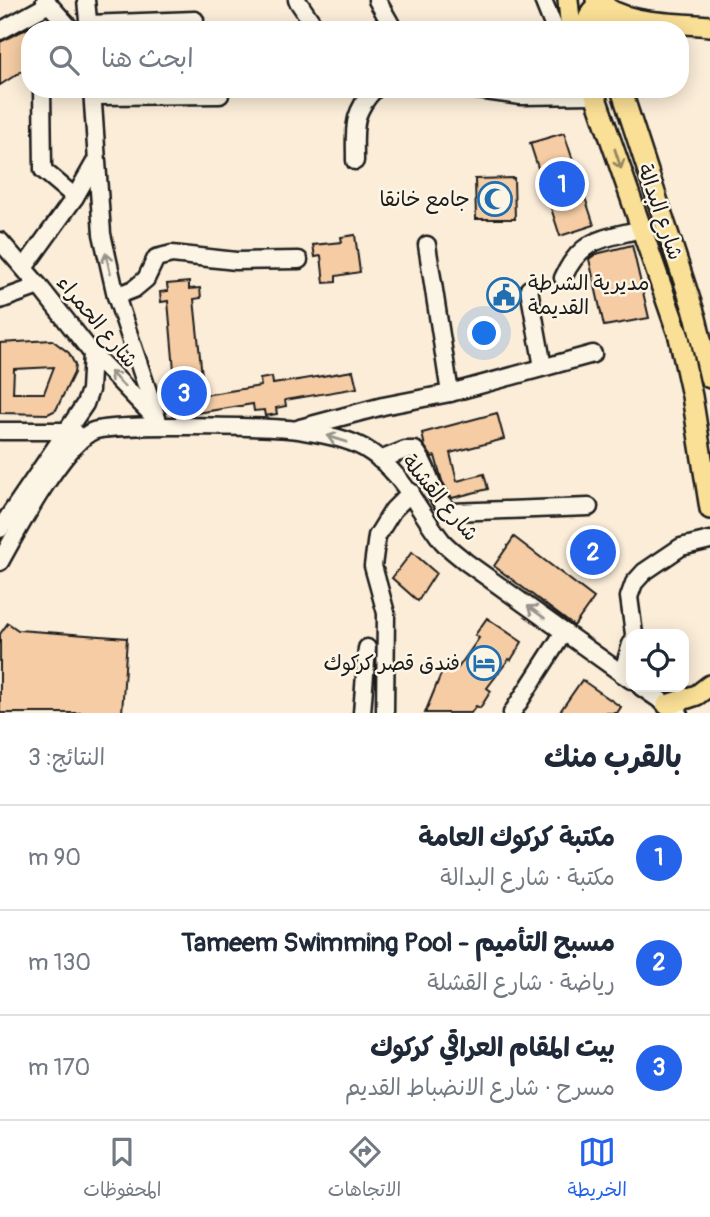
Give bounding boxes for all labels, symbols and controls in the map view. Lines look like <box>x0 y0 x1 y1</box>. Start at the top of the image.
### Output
search box <box>21 21 689 98</box>
icon: search <box>45 41 83 79</box>
text: ابحث هنا <box>101 43 194 75</box>
one-way arrow <box>612 148 625 170</box>
pin: 1 <box>539 158 585 210</box>
street label: شارع البدالة <box>630 160 689 264</box>
mosque icon: جامع خانقا <box>476 180 514 218</box>
place label: جامع خانقا <box>380 186 470 214</box>
one-way arrow <box>101 252 115 275</box>
street label: شارع الحمراء <box>50 270 143 374</box>
place label: مديرية الشرطة القديمة <box>528 270 650 321</box>
public building icon: مديرية الشرطة القديمة <box>485 276 523 314</box>
your location <box>467 316 501 350</box>
pin: 3 <box>161 367 207 419</box>
one-way arrow <box>108 370 125 387</box>
one-way arrow <box>327 431 349 444</box>
street label: شارع القشلة <box>395 449 484 548</box>
pin: 2 <box>570 526 616 578</box>
one-way arrow <box>527 605 546 619</box>
map controls <box>626 629 689 692</box>
button: locate <box>626 629 689 692</box>
hotel icon: فندق قصر كركوك <box>465 644 503 682</box>
place label: فندق قصر كركوك <box>324 650 460 677</box>
text: بالقرب منك <box>544 739 682 776</box>
text: النتائج: 3 <box>28 743 105 772</box>
text: مكتبة كركوك العامة <box>418 822 615 854</box>
text: 90 m <box>28 843 81 872</box>
text: 1 <box>655 843 664 872</box>
text: مكتبة · شارع البدالة <box>440 863 615 892</box>
text: مسبح التأميم - Tameem Swimming Pool <box>181 927 615 959</box>
text: 130 m <box>28 948 91 977</box>
text: 2 <box>653 948 665 977</box>
text: رياضة · شارع القشلة <box>427 968 615 997</box>
text: بيت المقام العراقي كركوك <box>370 1032 615 1064</box>
text: 170 m <box>28 1053 90 1082</box>
text: 3 <box>653 1053 665 1082</box>
text: مسرح · شارع الانضباط القديم <box>345 1073 615 1102</box>
tab: المحفوظات <box>83 1133 161 1206</box>
tab: الاتجاهات <box>328 1133 401 1206</box>
tab: الخريطة <box>568 1133 627 1206</box>

